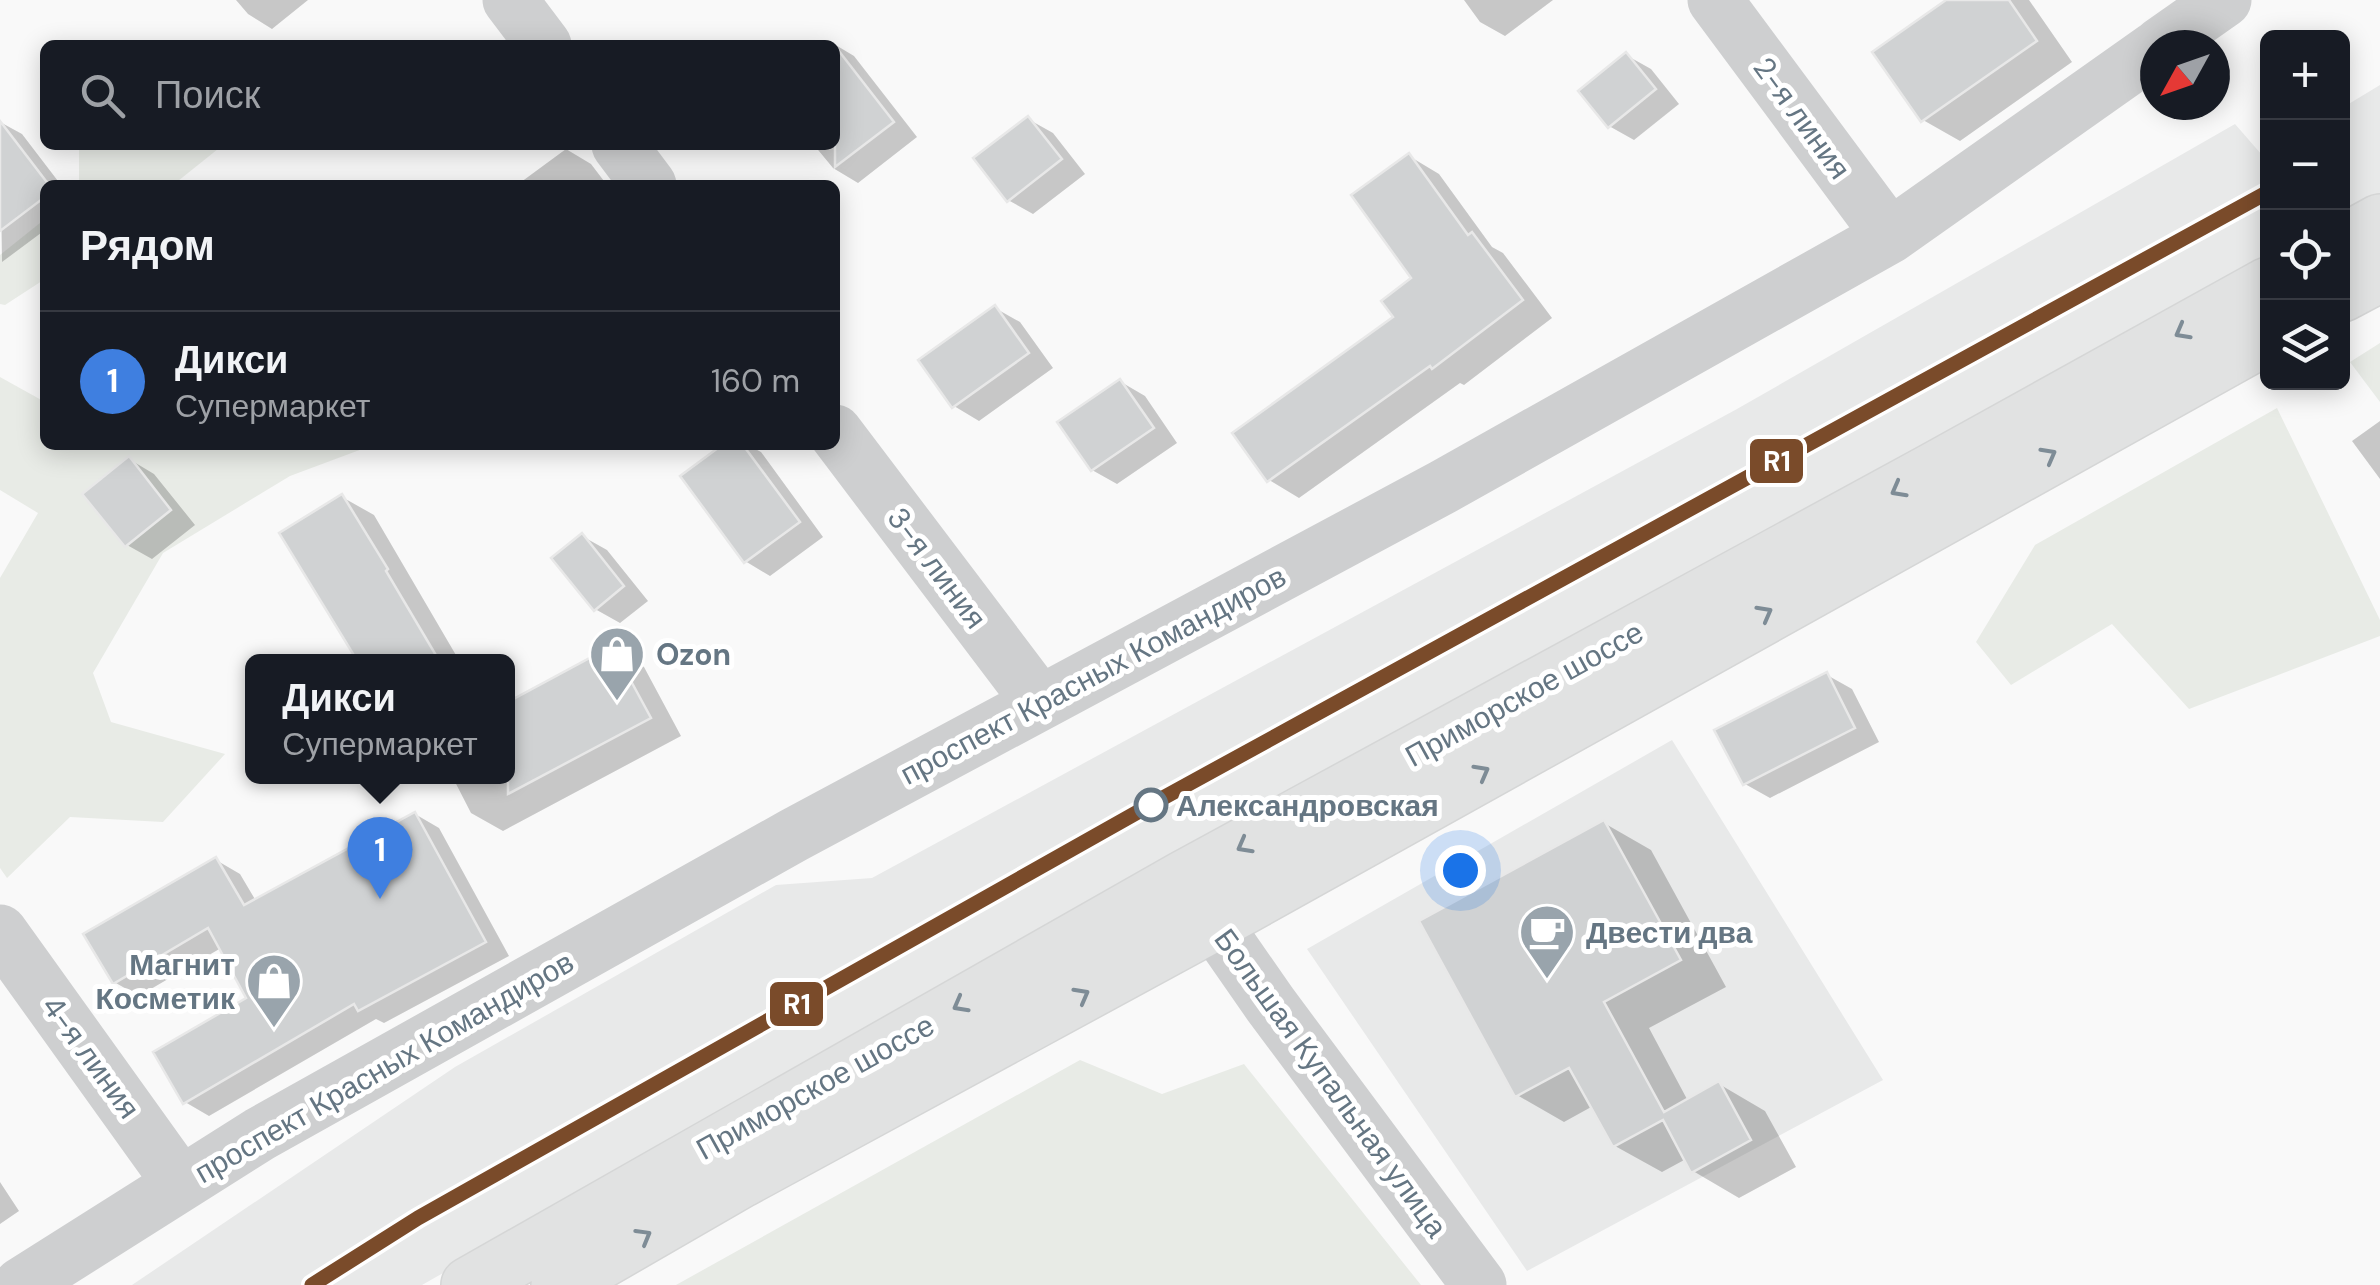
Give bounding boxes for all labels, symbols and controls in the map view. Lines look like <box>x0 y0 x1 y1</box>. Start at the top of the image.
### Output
north arrow <box>2140 30 2230 120</box>
map controls <box>2260 30 2350 390</box>
button: + <box>2260 30 2350 120</box>
search box <box>40 40 840 150</box>
street label: 2-я линия <box>1745 49 1859 187</box>
icon: search <box>75 68 130 123</box>
text: Поиск <box>155 70 260 120</box>
button: − <box>2260 120 2350 210</box>
button: locate <box>2260 210 2350 300</box>
text: Рядом <box>80 218 215 273</box>
button: layers <box>2260 300 2350 390</box>
one-way arrow <box>2175 320 2193 340</box>
text: Дикси <box>175 335 288 385</box>
text: 1 <box>107 360 118 402</box>
text: 160 m <box>711 360 800 402</box>
text: Супермаркет <box>175 385 370 427</box>
line badge: R1 <box>1748 437 1805 485</box>
text: R1 <box>1763 443 1791 480</box>
one-way arrow <box>2039 448 2057 468</box>
one-way arrow <box>1891 478 1909 498</box>
street label: 3-я линия <box>879 500 995 636</box>
street label: проспект Красных Командиров <box>893 557 1293 793</box>
one-way arrow <box>1755 606 1773 626</box>
street label: Приморское шоссе <box>1398 612 1650 776</box>
shop icon: Ozon <box>587 624 647 703</box>
place label: Ozon <box>656 635 731 674</box>
popup <box>245 654 515 784</box>
text: Дикси <box>282 673 396 723</box>
text: Супермаркет <box>282 723 478 765</box>
one-way arrow <box>1471 765 1489 785</box>
place label: Александровская <box>1176 786 1439 825</box>
marker: Александровская <box>1135 789 1167 821</box>
pin: 1 <box>348 816 412 899</box>
one-way arrow <box>1236 834 1254 854</box>
your location <box>1435 845 1486 896</box>
cafe icon: Двести два <box>1517 902 1577 981</box>
place label: Двести два <box>1586 913 1753 952</box>
street label: Большая Купальная улица <box>1206 921 1456 1245</box>
street label: проспект Красных Командиров <box>187 942 581 1192</box>
place label: Магнит Косметик <box>95 945 236 1018</box>
shop icon: Магнит Косметик <box>244 951 304 1030</box>
line badge: R1 <box>768 980 825 1028</box>
text: R1 <box>783 986 811 1023</box>
street label: 4-я линия <box>33 988 149 1126</box>
one-way arrow <box>1071 988 1089 1007</box>
one-way arrow <box>953 993 971 1012</box>
street label: Приморское шоссе <box>689 1005 941 1169</box>
one-way arrow <box>633 1229 651 1248</box>

